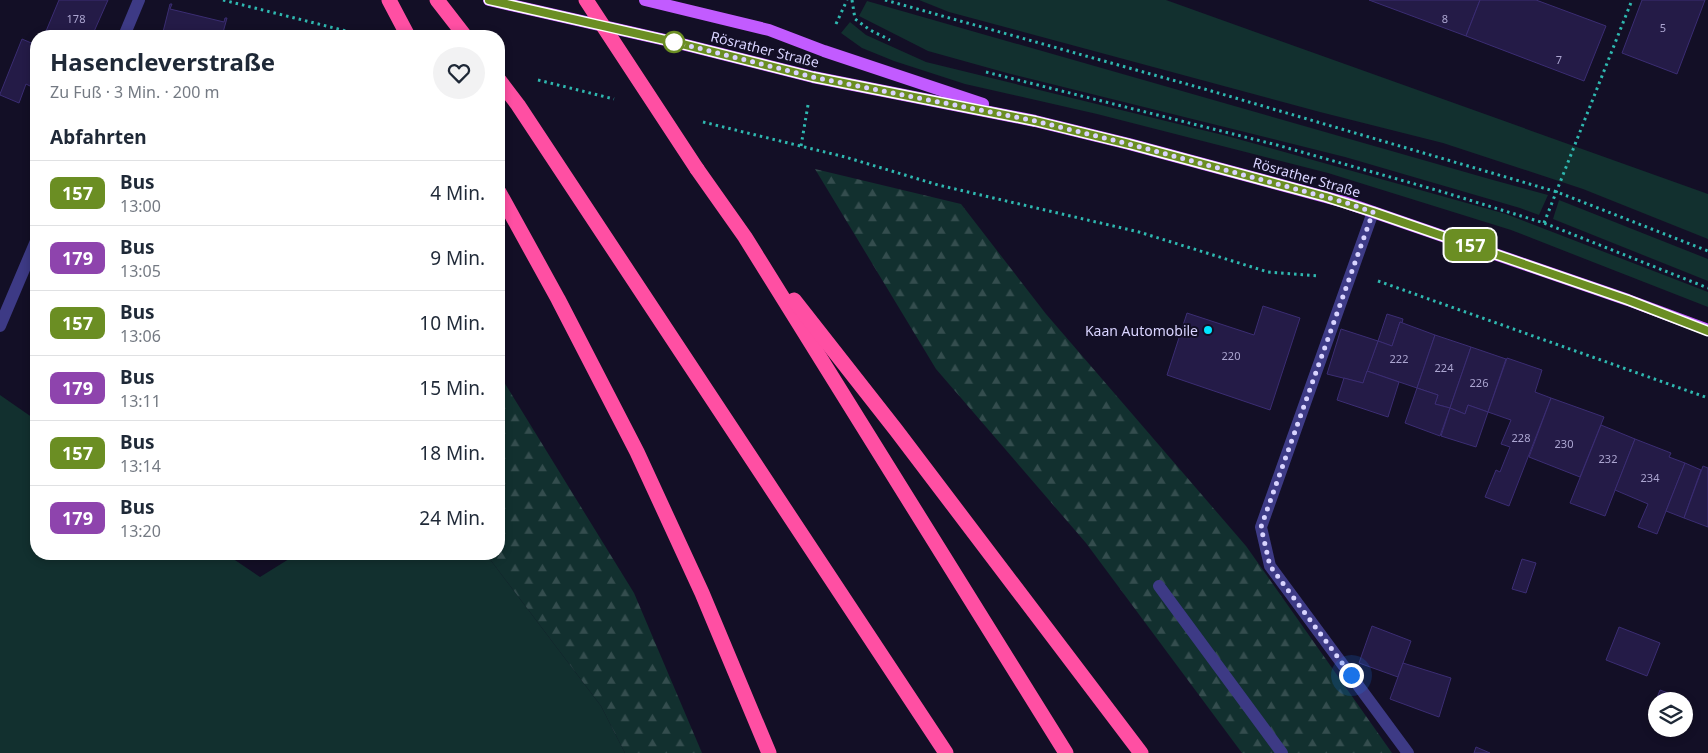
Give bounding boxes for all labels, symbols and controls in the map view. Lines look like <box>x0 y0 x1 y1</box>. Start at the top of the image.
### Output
house number: 178 <box>67 11 85 26</box>
house number: 8 <box>1442 11 1448 26</box>
house number: 5 <box>1660 20 1666 35</box>
street label: Rösrather Straße <box>709 26 821 72</box>
unlabelled marker <box>663 31 685 53</box>
text: Hasencleverstraße <box>50 45 275 78</box>
button: heart <box>433 47 485 99</box>
house number: 7 <box>1556 52 1562 67</box>
text: Zu Fuß · 3 Min. · 200 m <box>50 81 219 103</box>
text: Abfahrten <box>50 124 147 150</box>
street label: Rösrather Straße <box>1251 153 1363 201</box>
text: Bus <box>120 169 155 195</box>
text: 4 Min. <box>430 180 485 206</box>
text: 157 <box>62 181 93 205</box>
text: 13:00 <box>120 195 161 217</box>
line badge: 157 <box>1441 229 1499 261</box>
text: 157 <box>1455 233 1485 257</box>
text: Bus <box>120 234 155 260</box>
text: 9 Min. <box>430 245 485 271</box>
text: 179 <box>62 246 93 270</box>
text: 13:05 <box>120 260 161 282</box>
text: Bus <box>120 299 155 325</box>
text: 10 Min. <box>419 310 485 336</box>
text: 157 <box>62 311 93 335</box>
place label: Kaan Automobile <box>1085 321 1198 340</box>
marker: Kaan Automobile <box>1202 324 1214 336</box>
text: 13:06 <box>120 325 161 347</box>
house number: 220 <box>1222 348 1240 363</box>
house number: 222 <box>1390 351 1408 366</box>
house number: 224 <box>1435 360 1454 375</box>
text: Bus <box>120 364 155 390</box>
text: 15 Min. <box>419 375 485 401</box>
house number: 226 <box>1470 375 1488 390</box>
text: 179 <box>62 376 93 400</box>
text: 13:11 <box>120 390 161 412</box>
text: Bus <box>120 429 155 455</box>
house number: 228 <box>1512 430 1530 445</box>
house number: 230 <box>1555 436 1573 451</box>
text: 18 Min. <box>419 440 485 466</box>
text: 157 <box>62 441 93 465</box>
house number: 232 <box>1599 451 1617 466</box>
text: 13:14 <box>120 455 161 477</box>
house number: 234 <box>1641 470 1660 485</box>
text: Bus <box>120 494 155 520</box>
text: 24 Min. <box>419 505 485 531</box>
text: 179 <box>62 506 93 530</box>
text: 13:20 <box>120 520 161 542</box>
your location <box>1339 663 1364 688</box>
map controls <box>1648 692 1693 737</box>
button: layers <box>1648 692 1693 737</box>

